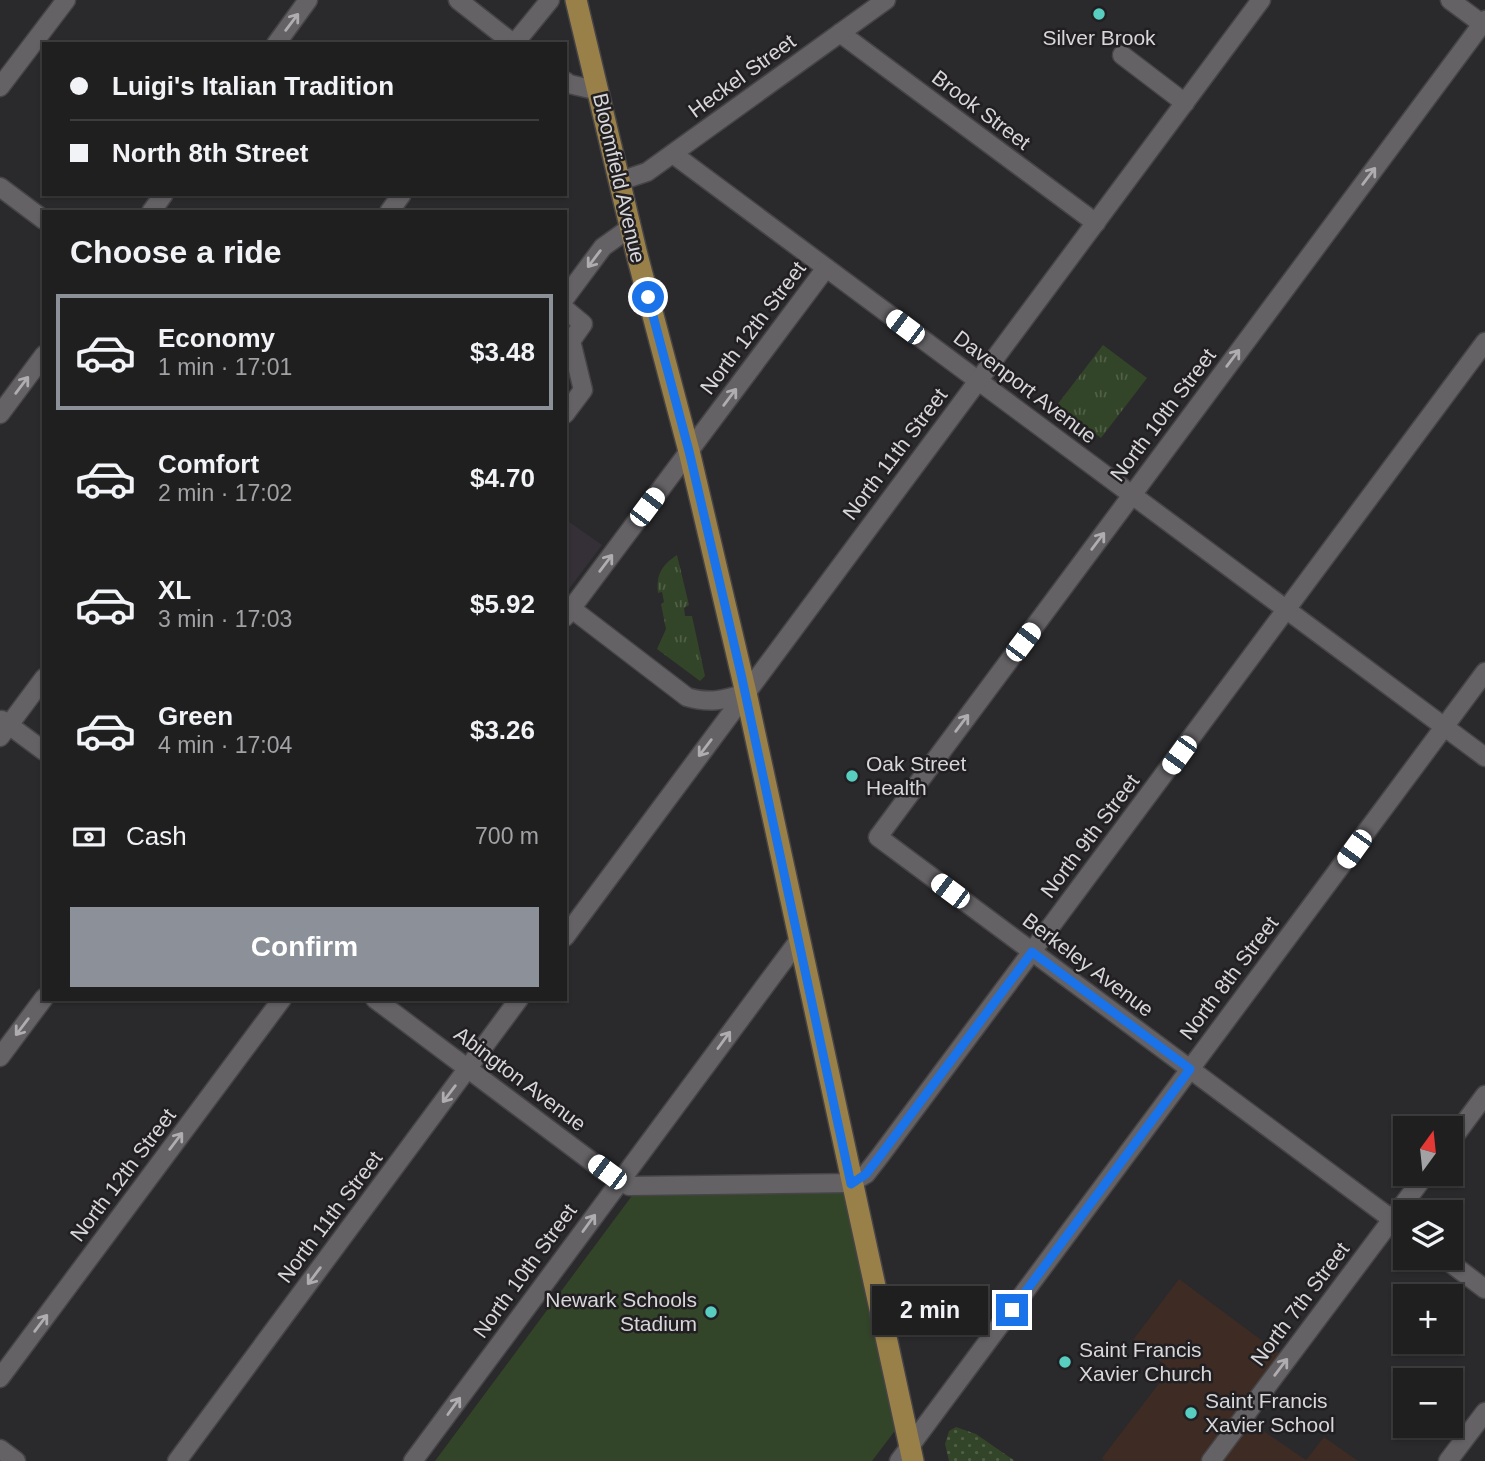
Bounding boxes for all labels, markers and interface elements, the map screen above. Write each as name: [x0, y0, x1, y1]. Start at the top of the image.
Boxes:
marker: Silver Brook: [1091, 6, 1107, 22]
one-way arrow: [285, 13, 300, 32]
place label: Silver Brook: [1042, 26, 1156, 49]
street label: Heckel Street: [684, 29, 800, 122]
street label: Brook Street: [928, 65, 1035, 154]
text: Luigi's Italian Tradition: [112, 71, 394, 101]
street label: Bloomfield Avenue: [589, 91, 650, 265]
text: North 8th Street: [112, 138, 308, 168]
one-way arrow: [1362, 167, 1377, 185]
text: Choose a ride: [70, 234, 282, 270]
one-way arrow: [587, 249, 602, 267]
street label: North 12th Street: [695, 257, 810, 398]
route start: [632, 281, 664, 313]
car: [882, 306, 929, 348]
icon: car: [74, 321, 137, 384]
text: Economy: [158, 323, 275, 353]
street label: Davenport Avenue: [950, 326, 1101, 448]
text: $3.48: [470, 337, 535, 367]
street label: North 10th Street: [1105, 344, 1220, 485]
one-way arrow: [1226, 349, 1241, 368]
text: 1 min · 17:01: [158, 354, 292, 380]
one-way arrow: [14, 375, 29, 394]
street label: North 11th Street: [838, 383, 952, 524]
one-way arrow: [723, 388, 737, 407]
icon: car: [74, 447, 137, 510]
text: Comfort: [158, 449, 259, 479]
text: $4.70: [470, 463, 535, 493]
text: 2 min · 17:02: [158, 480, 292, 506]
car: [626, 484, 669, 530]
one-way arrow: [1090, 532, 1105, 550]
one-way arrow: [599, 554, 613, 573]
icon: car: [74, 573, 137, 636]
text: XL: [158, 575, 191, 605]
text: $5.92: [470, 589, 535, 619]
text: 3 min · 17:03: [158, 606, 292, 632]
car: [1002, 619, 1045, 665]
icon: car: [74, 699, 137, 762]
text: Green: [158, 701, 233, 731]
text: $3.26: [470, 715, 535, 745]
one-way arrow: [955, 715, 970, 733]
text: 4 min · 17:04: [158, 732, 292, 758]
car: [1159, 732, 1200, 778]
one-way arrow: [698, 738, 712, 757]
place label: Oak Street Health: [866, 752, 967, 799]
marker: Oak Street Health: [844, 768, 860, 784]
street label: North 9th Street: [1036, 769, 1143, 902]
icon: cash: [70, 818, 108, 856]
text: Cash: [126, 821, 187, 851]
text: 700 m: [475, 823, 539, 849]
car: [1334, 826, 1375, 872]
car: [927, 870, 974, 912]
button: Confirm: [70, 907, 539, 987]
street label: Berkeley Avenue: [1019, 908, 1158, 1021]
street label: North 8th Street: [1175, 911, 1282, 1044]
one-way arrow: [15, 1017, 29, 1036]
street label: Abington Avenue: [450, 1022, 590, 1135]
one-way arrow: [717, 1031, 732, 1050]
one-way arrow: [442, 1084, 457, 1102]
street label: North 12th Street: [65, 1104, 180, 1245]
north arrow: [1393, 1116, 1463, 1186]
map controls: [1393, 1116, 1463, 1438]
one-way arrow: [169, 1132, 184, 1150]
street label: North 11th Street: [273, 1146, 387, 1287]
car: [584, 1151, 631, 1193]
street label: North 10th Street: [468, 1199, 581, 1342]
button: layers: [1393, 1200, 1463, 1270]
one-way arrow: [582, 1214, 596, 1233]
street label: North 7th Street: [1246, 1237, 1353, 1370]
one-way arrow: [307, 1267, 322, 1286]
button: +: [1393, 1284, 1463, 1354]
callout: 2 min: [872, 1286, 988, 1334]
place label: Newark Schools Stadium: [545, 1288, 697, 1335]
route end: [996, 1294, 1028, 1326]
text: 2 min: [900, 1297, 960, 1323]
marker: Newark Schools Stadium: [703, 1304, 719, 1320]
one-way arrow: [33, 1314, 48, 1333]
place label: Saint Francis Xavier Church: [1079, 1338, 1212, 1385]
marker: Saint Francis Xavier Church: [1057, 1354, 1073, 1370]
one-way arrow: [1274, 1358, 1289, 1377]
button: −: [1393, 1368, 1463, 1438]
place label: Saint Francis Xavier School: [1205, 1389, 1335, 1436]
one-way arrow: [447, 1397, 461, 1416]
marker: Saint Francis Xavier School: [1183, 1405, 1199, 1421]

